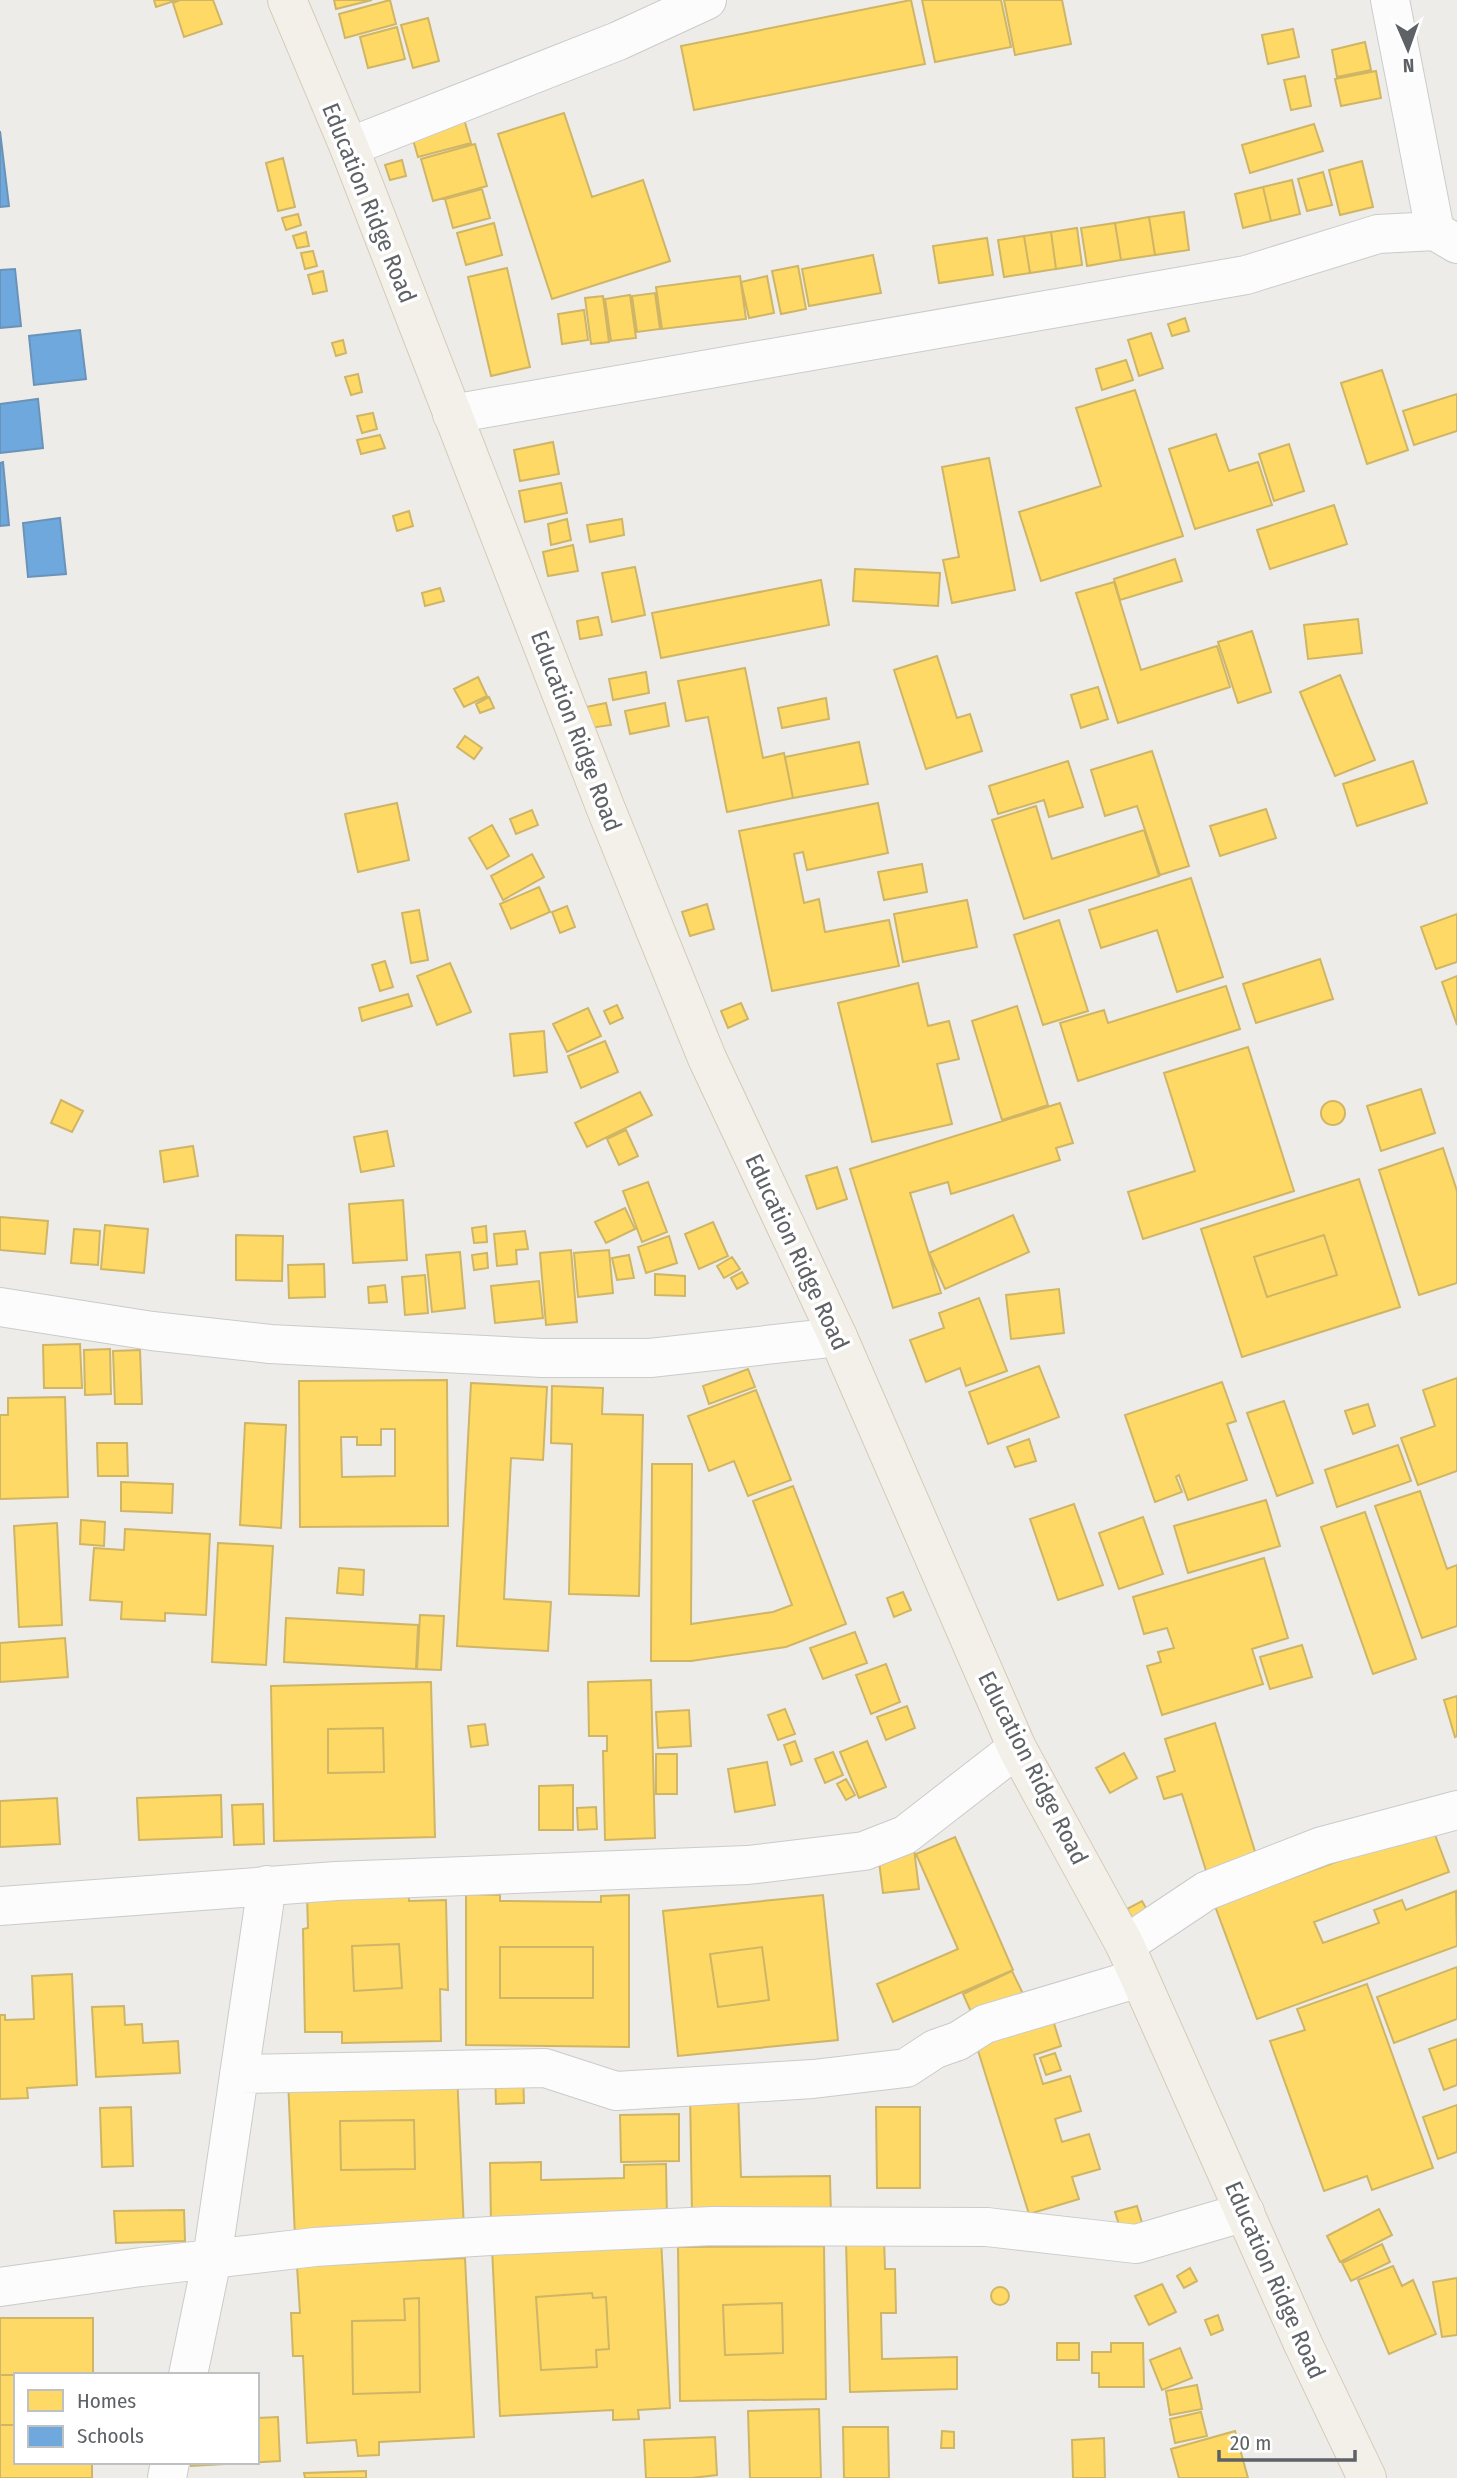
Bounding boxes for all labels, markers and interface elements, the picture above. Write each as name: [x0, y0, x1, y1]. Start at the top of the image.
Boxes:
north arrow: [1373, 14, 1443, 84]
text: N: [1402, 54, 1415, 77]
street label: Education Ridge Road: [316, 99, 422, 307]
street label: Education Ridge Road: [525, 627, 627, 835]
street label: Education Ridge Road: [739, 1150, 855, 1354]
street label: Education Ridge Road: [972, 1667, 1094, 1869]
street label: Education Ridge Road: [1219, 2177, 1331, 2383]
legend: [14, 2373, 259, 2464]
text: Homes: [77, 2388, 136, 2414]
scale bar: [1219, 2418, 1356, 2462]
text: Schools: [77, 2423, 144, 2449]
text: 20 m: [1230, 2430, 1271, 2456]

